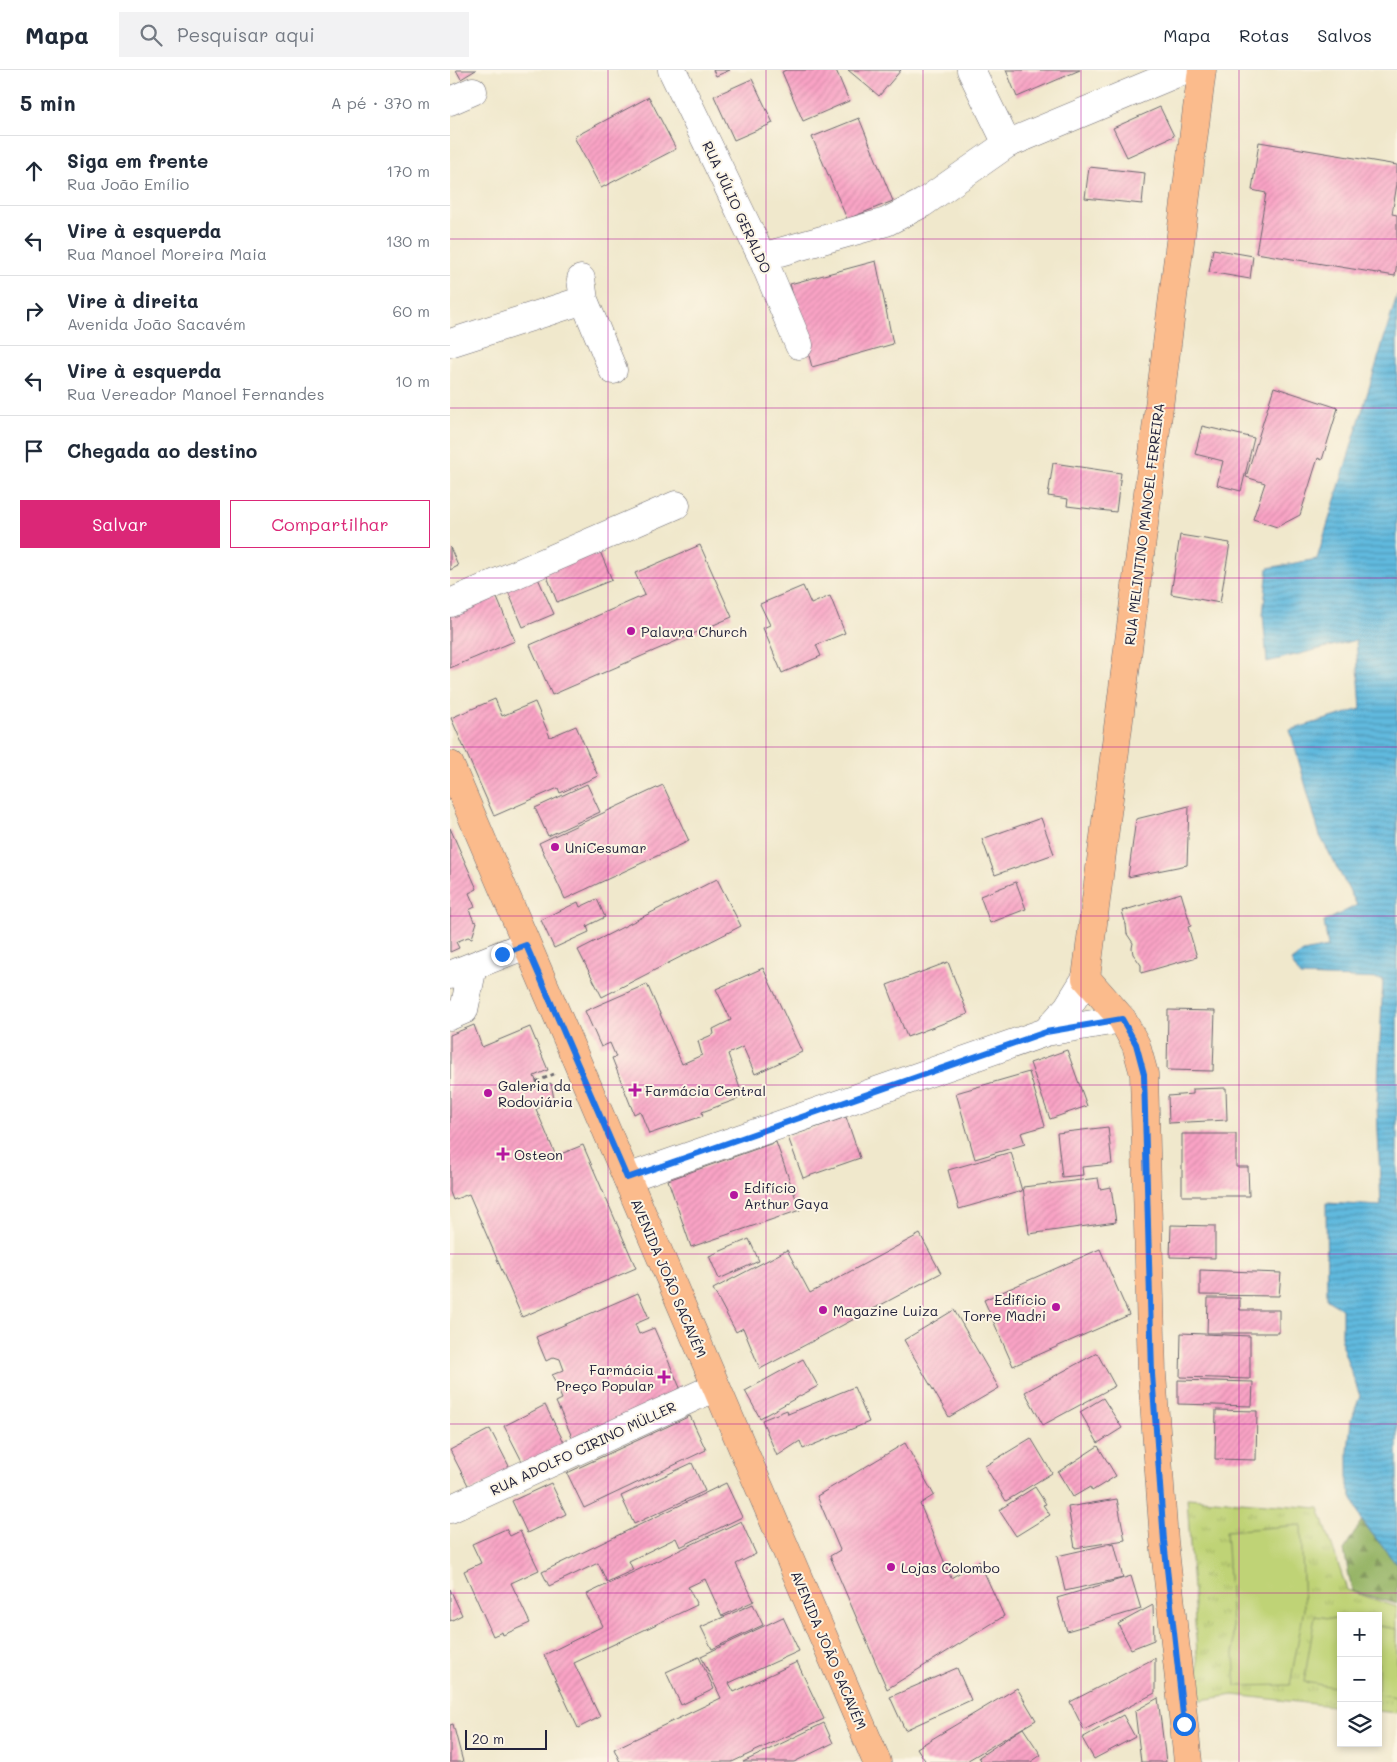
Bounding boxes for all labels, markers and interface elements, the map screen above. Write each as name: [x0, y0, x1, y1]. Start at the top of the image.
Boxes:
search box: [119, 12, 469, 57]
text: Mapa: [25, 19, 89, 50]
icon: search: [137, 21, 165, 49]
text: Pesquisar aqui: [177, 22, 315, 47]
text: Mapa: [1163, 23, 1211, 47]
text: Rotas: [1239, 23, 1289, 47]
text: Salvos: [1317, 23, 1372, 47]
text: 5 min: [20, 89, 76, 116]
text: A pé · 370 m: [331, 92, 430, 113]
street label: RUA JÚLIO GERALDO: [698, 138, 776, 276]
text: Siga em frente: [67, 148, 208, 173]
icon: ahead: [20, 157, 48, 185]
text: 170 m: [386, 160, 430, 181]
text: Rua João Emílio: [67, 173, 189, 194]
text: Vire à esquerda: [67, 218, 222, 243]
icon: left: [20, 227, 48, 255]
text: 130 m: [386, 230, 430, 251]
text: Rua Manoel Moreira Maia: [67, 243, 267, 264]
text: Vire à direita: [67, 288, 199, 313]
icon: right: [20, 297, 48, 325]
text: 60 m: [393, 300, 430, 321]
text: Avenida João Sacavém: [67, 313, 246, 334]
text: Vire à esquerda: [67, 358, 222, 383]
icon: left: [20, 367, 48, 395]
text: 10 m: [395, 370, 430, 391]
text: Rua Vereador Manoel Fernandes: [67, 383, 325, 404]
street label: RUA MELINTINO MANOEL FERREIRA: [1120, 402, 1168, 646]
icon: arrive: [20, 437, 48, 465]
text: Chegada ao destino: [67, 438, 257, 463]
button: Salvar: [20, 500, 220, 548]
button: Compartilhar: [230, 500, 430, 548]
place label: Palavra Church: [641, 622, 747, 641]
marker: Palavra Church: [625, 625, 637, 637]
place label: UniCesumar: [565, 838, 646, 857]
marker: UniCesumar: [549, 841, 561, 853]
route end: [491, 943, 514, 966]
place label: Galeria da Rodoviária: [498, 1076, 573, 1111]
place label: Farmácia Central: [645, 1081, 766, 1100]
marker: Farmácia Central: [629, 1084, 641, 1096]
marker: Galeria da Rodoviária: [482, 1087, 494, 1099]
place label: Osteon: [514, 1145, 563, 1164]
marker: Osteon: [496, 1147, 510, 1161]
place label: Edifício Arthur Gaya: [744, 1178, 829, 1213]
marker: Edifício Arthur Gaya: [728, 1189, 740, 1201]
street label: AVENIDA JOÃO SACAVÉM: [627, 1196, 711, 1360]
place label: Edifício Torre Madri: [963, 1290, 1046, 1325]
place label: Magazine Luiza: [833, 1301, 939, 1320]
marker: Edifício Torre Madri: [1050, 1301, 1062, 1313]
marker: Magazine Luiza: [817, 1304, 829, 1316]
place label: Farmácia Preço Popular: [556, 1360, 654, 1395]
marker: Farmácia Preço Popular: [658, 1371, 670, 1383]
street label: RUA ADOLFO CIRINO MÜLLER: [487, 1396, 679, 1500]
place label: Lojas Colombo: [901, 1558, 1000, 1577]
marker: Lojas Colombo: [885, 1561, 897, 1573]
street label: AVENIDA JOÃO SACAVÉM: [787, 1568, 871, 1732]
map controls: [1337, 1612, 1382, 1747]
button: +: [1337, 1612, 1382, 1657]
button: −: [1337, 1657, 1382, 1702]
button: layers: [1337, 1702, 1382, 1747]
route start: [1173, 1713, 1196, 1736]
scale bar: [465, 1727, 548, 1750]
text: 20 m: [472, 1729, 504, 1748]

